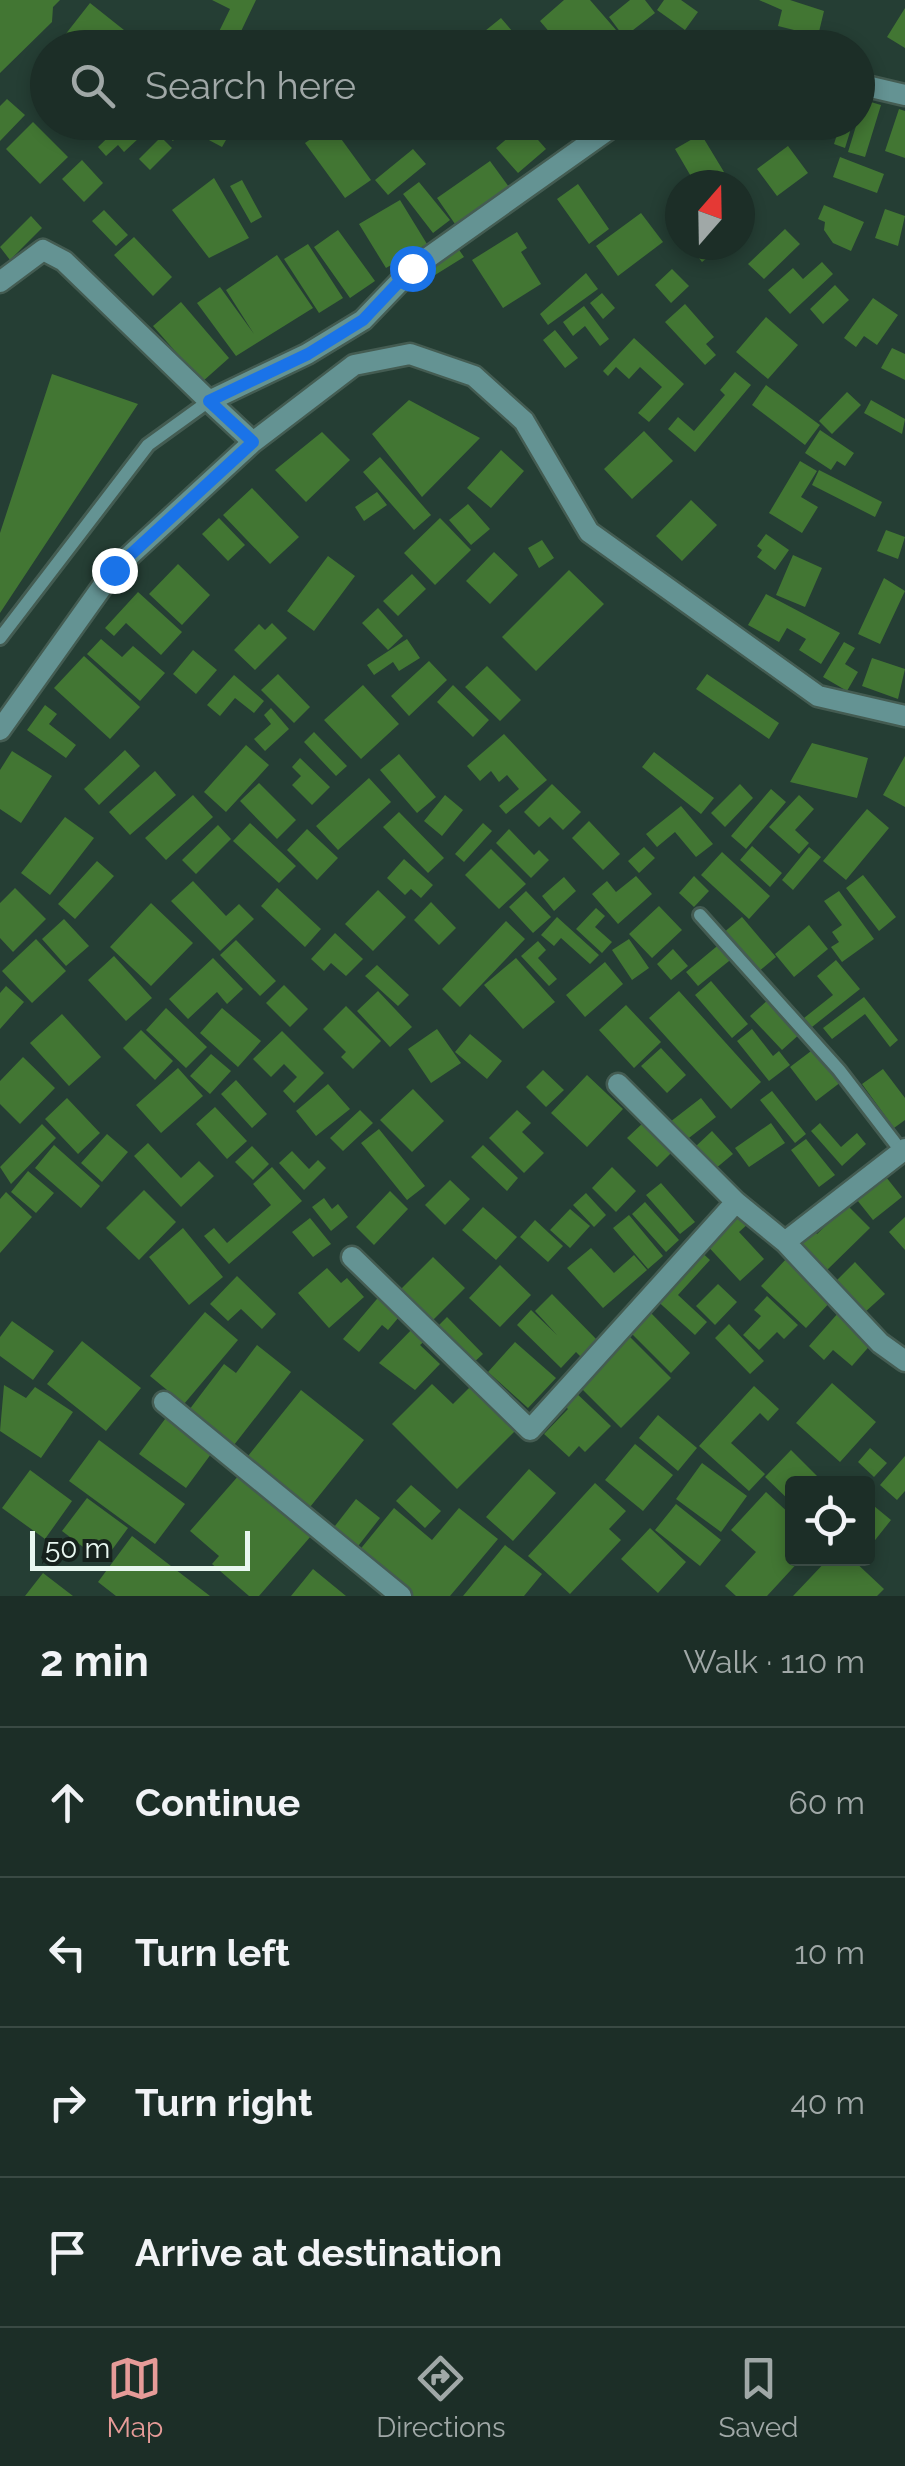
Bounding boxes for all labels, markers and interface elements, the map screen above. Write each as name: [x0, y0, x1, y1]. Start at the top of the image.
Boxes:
search box: [30, 30, 875, 140]
icon: search: [65, 58, 120, 113]
text: Search here: [145, 63, 356, 108]
north arrow: [665, 170, 755, 260]
route start: [390, 246, 436, 292]
route end: [92, 548, 138, 594]
map controls: [785, 1476, 875, 1566]
button: locate: [785, 1476, 875, 1566]
scale bar: [30, 1526, 250, 1570]
text: 50 m: [45, 1532, 110, 1565]
text: 2 min: [40, 1637, 149, 1686]
text: Walk · 110 m: [683, 1643, 865, 1680]
icon: ahead: [40, 1775, 95, 1830]
text: Continue: [135, 1780, 300, 1825]
text: 60 m: [789, 1784, 865, 1821]
icon: left: [40, 1925, 95, 1980]
text: Turn left: [135, 1930, 290, 1975]
text: 10 m: [794, 1934, 865, 1971]
icon: right: [40, 2075, 95, 2130]
text: Turn right: [135, 2080, 312, 2125]
text: 40 m: [790, 2084, 865, 2121]
icon: arrive: [40, 2225, 95, 2280]
text: Arrive at destination: [135, 2230, 502, 2275]
tab: Map: [106, 2351, 163, 2444]
tab: Directions: [376, 2351, 506, 2444]
tab: Saved: [718, 2351, 799, 2444]

